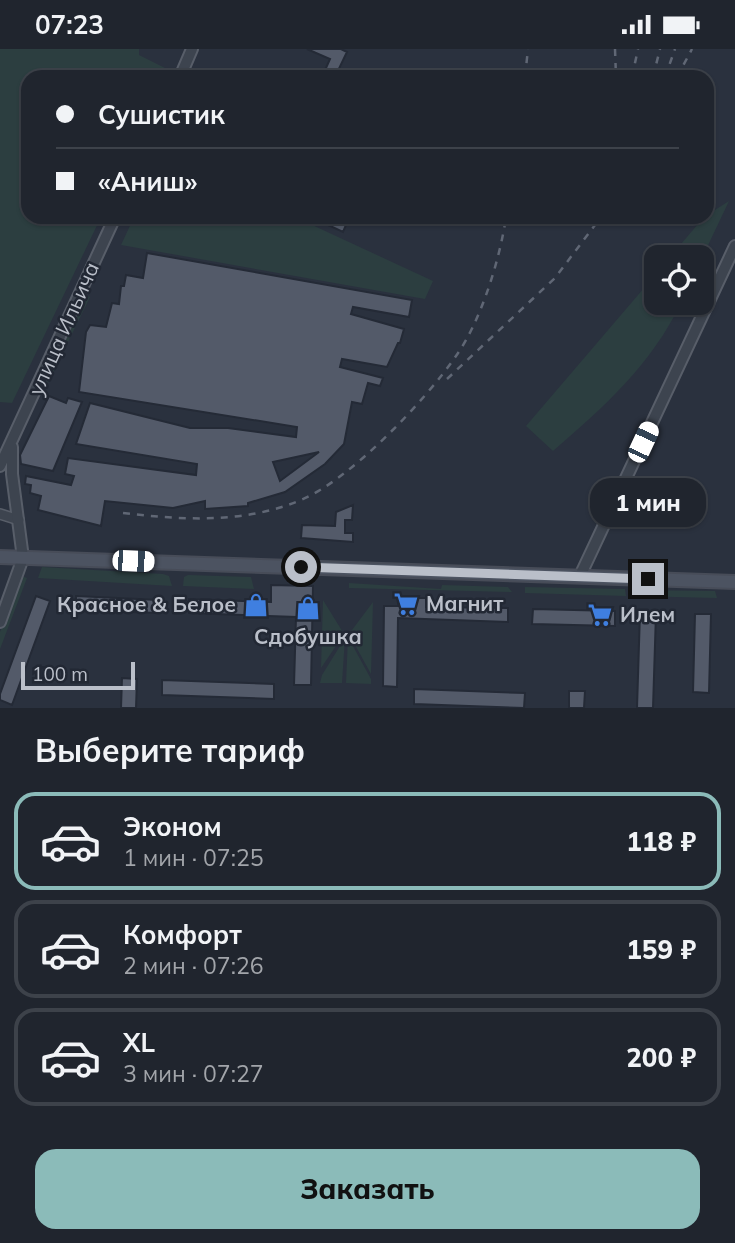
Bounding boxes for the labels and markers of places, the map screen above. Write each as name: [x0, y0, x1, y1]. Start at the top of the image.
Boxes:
supermarket icon: Магнит: [392, 590, 420, 618]
place label: Магнит: [426, 590, 504, 616]
place label: Красное & Белое: [57, 591, 236, 617]
shop icon: Красное & Белое: [242, 591, 270, 619]
shop icon: Сдобушка: [294, 594, 322, 622]
supermarket icon: Илем: [586, 601, 614, 629]
place label: Илем: [620, 601, 675, 627]
place label: Сдобушка: [254, 623, 362, 649]

